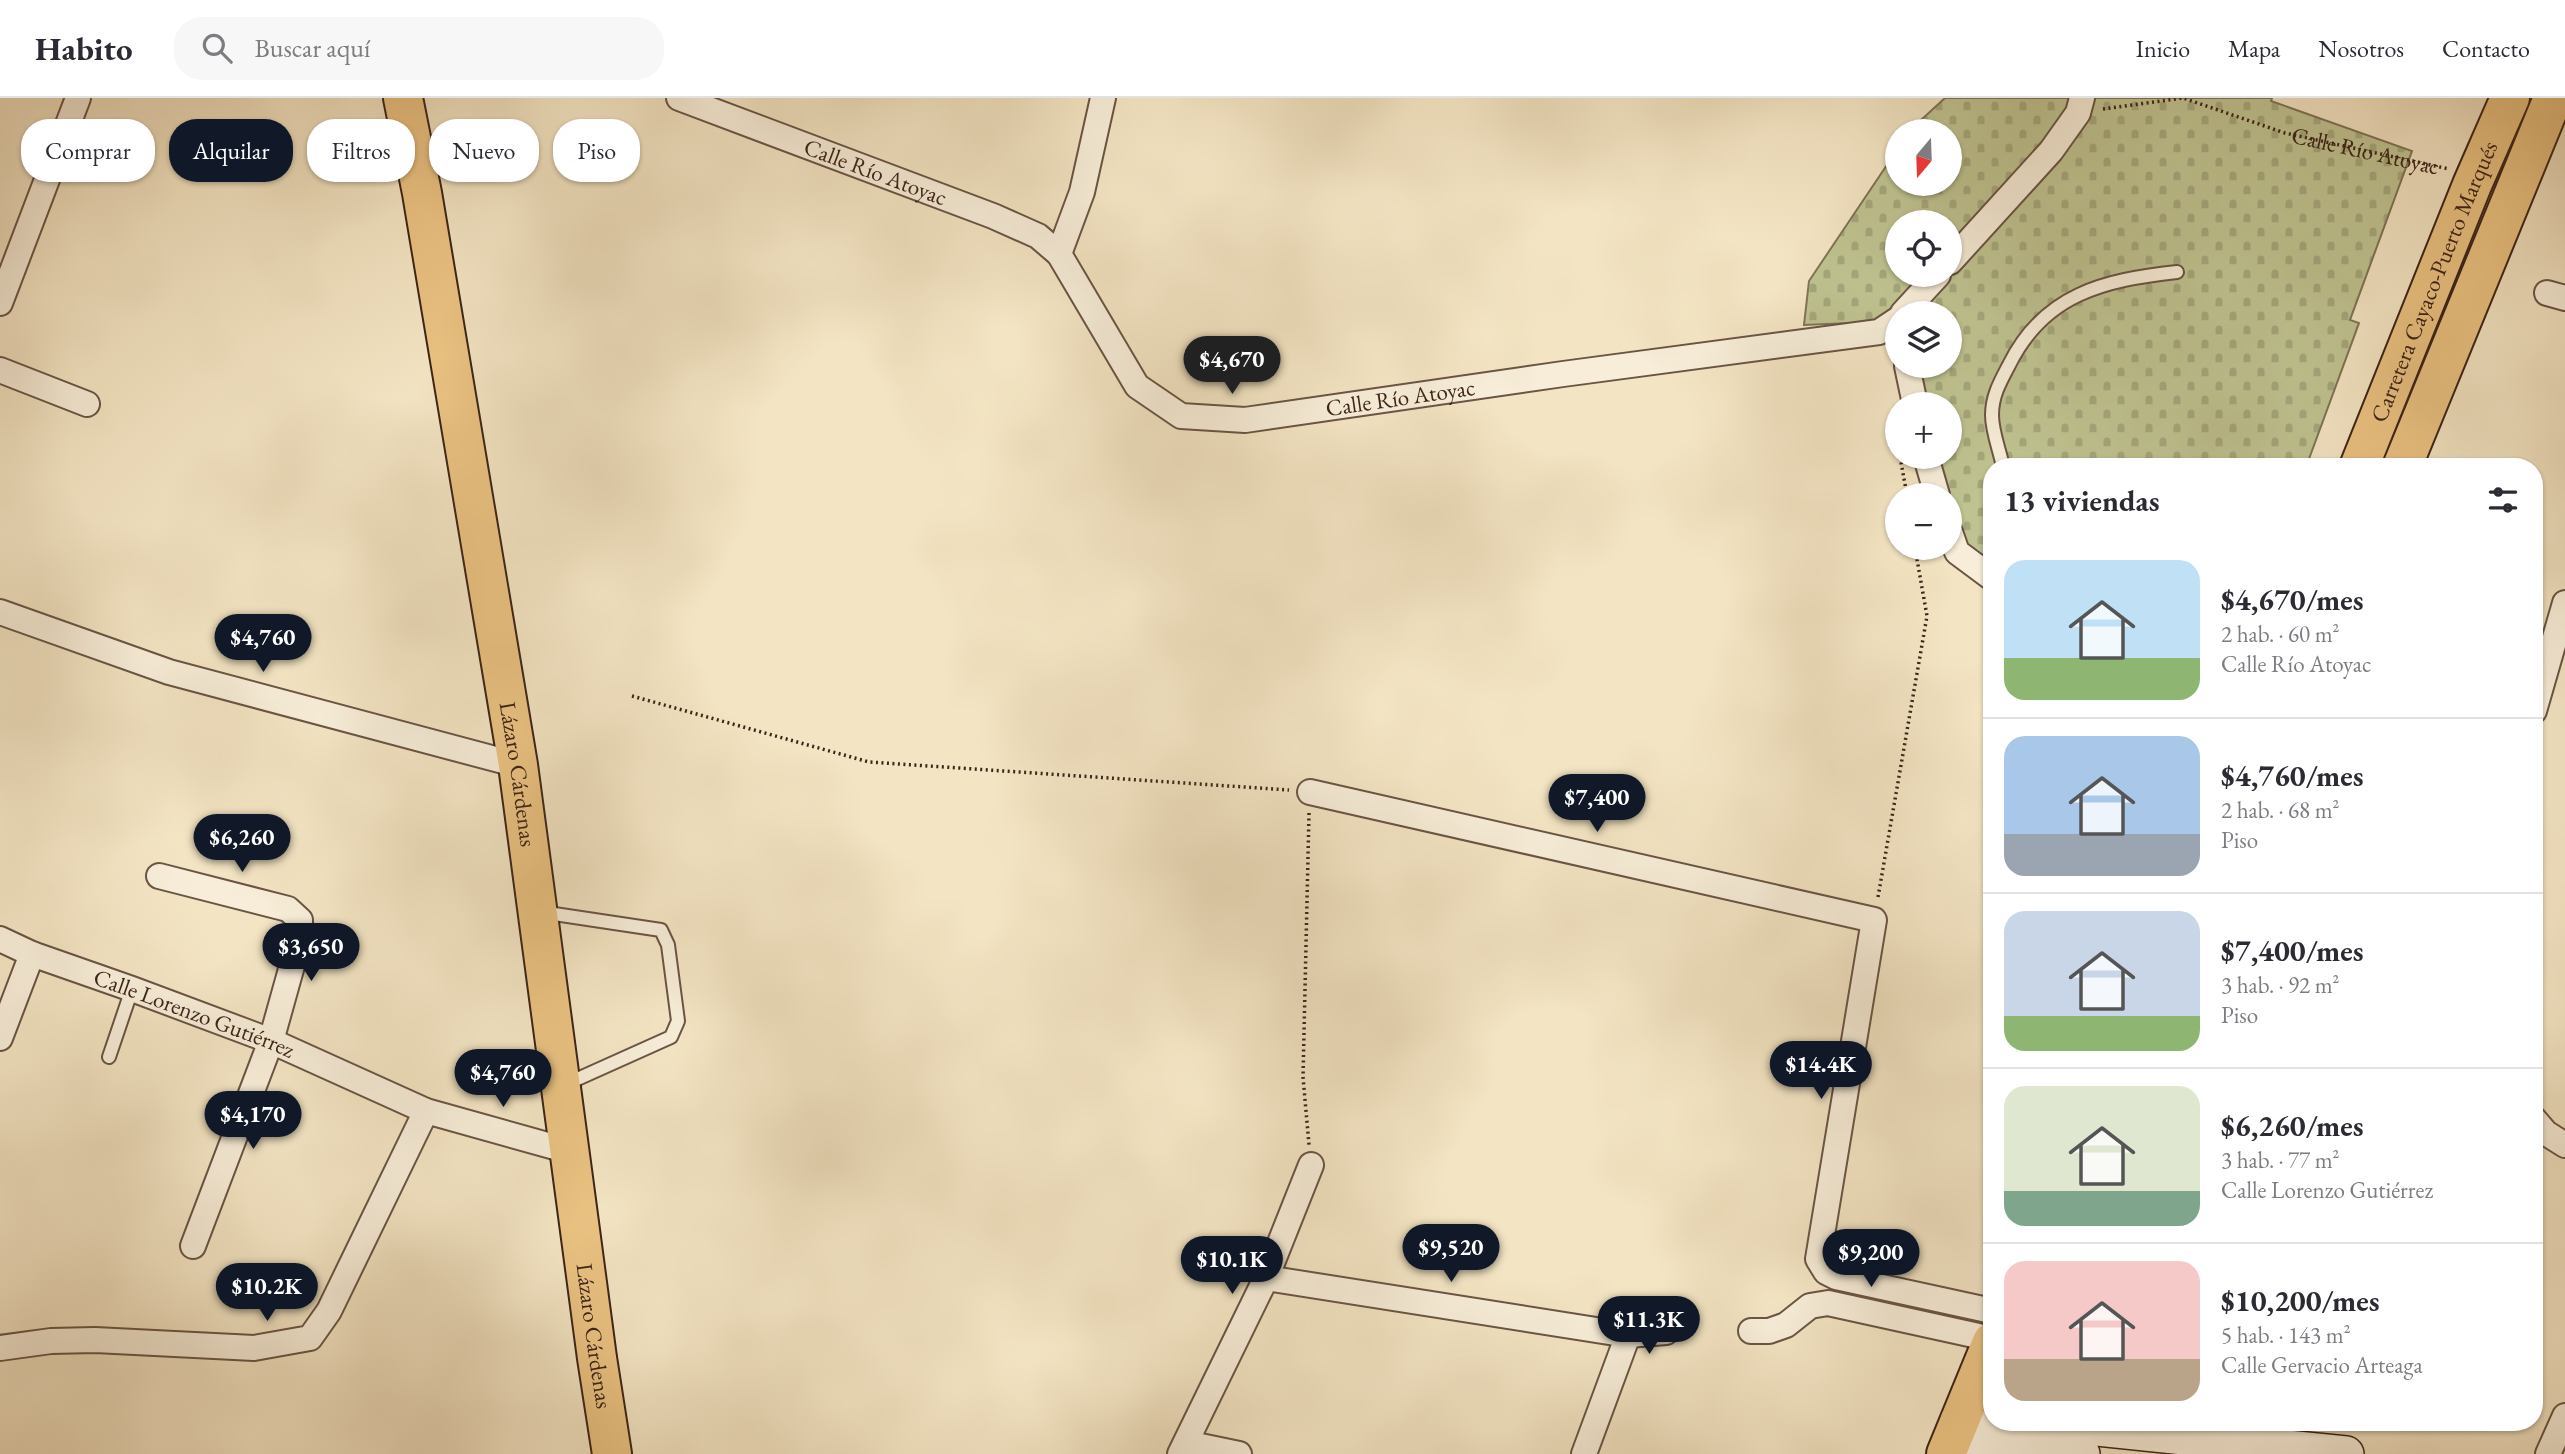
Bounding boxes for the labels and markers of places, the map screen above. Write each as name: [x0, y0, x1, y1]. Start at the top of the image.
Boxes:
pin: $4,670: [1175, 336, 1289, 396]
pin: $4,760: [206, 614, 320, 674]
pin: $7,400: [1540, 774, 1654, 834]
pin: $6,260: [185, 814, 299, 874]
pin: $3,650: [254, 924, 368, 983]
pin: $14.4K: [1764, 1042, 1878, 1101]
pin: $4,760: [446, 1049, 560, 1109]
pin: $4,170: [196, 1091, 310, 1151]
pin: $9,520: [1394, 1224, 1508, 1284]
pin: $9,200: [1814, 1230, 1928, 1289]
pin: $10.1K: [1175, 1236, 1289, 1296]
pin: $10.2K: [210, 1264, 324, 1323]
pin: $11.3K: [1592, 1296, 1706, 1356]

